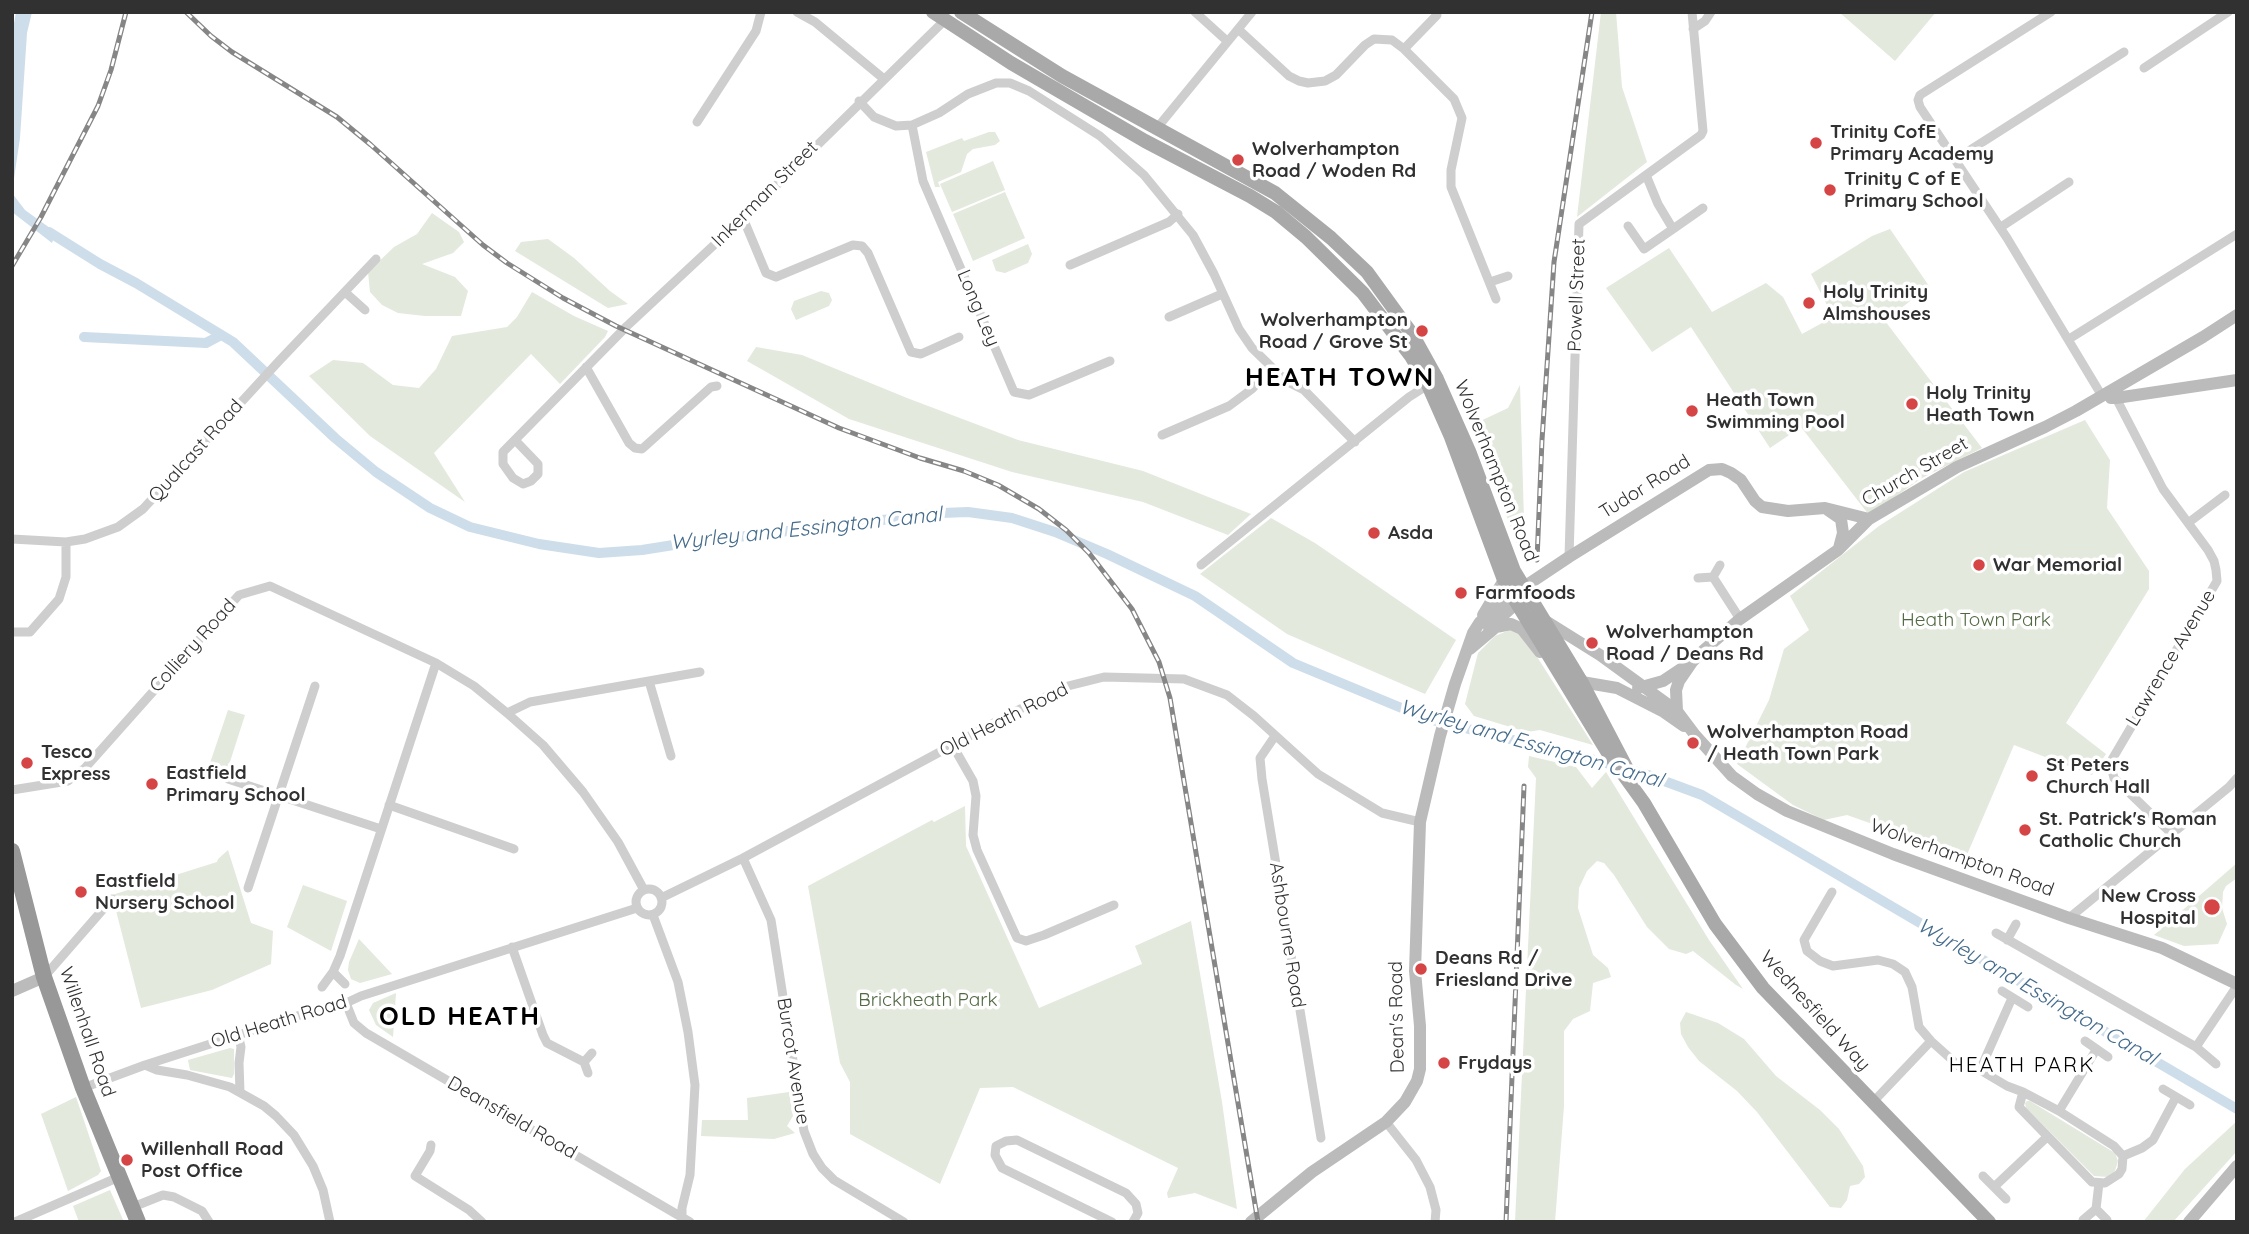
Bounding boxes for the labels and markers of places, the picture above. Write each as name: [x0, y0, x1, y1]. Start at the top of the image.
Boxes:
place label: Trinity CofE Primary Academy: [1830, 121, 1994, 165]
marker: Trinity CofE Primary Academy: [1808, 135, 1824, 151]
place label: Wolverhampton Road / Woden Rd: [1252, 138, 1416, 182]
marker: Wolverhampton Road / Woden Rd: [1230, 152, 1246, 168]
place label: Trinity C of E Primary School: [1844, 168, 1984, 212]
marker: Trinity C of E Primary School: [1822, 182, 1838, 198]
place label: Holy Trinity Almshouses: [1823, 281, 1931, 325]
marker: Holy Trinity Almshouses: [1801, 295, 1817, 311]
place label: Wolverhampton Road / Grove St: [1259, 309, 1408, 353]
marker: Wolverhampton Road / Grove St: [1414, 323, 1430, 339]
place label: Holy Trinity Heath Town: [1926, 382, 2034, 426]
place label: Heath Town Swimming Pool: [1706, 389, 1845, 433]
marker: Holy Trinity Heath Town: [1904, 396, 1920, 412]
marker: Heath Town Swimming Pool: [1684, 403, 1700, 419]
place label: Asda: [1388, 522, 1433, 544]
marker: Asda: [1366, 525, 1382, 541]
place label: War Memorial: [1993, 554, 2122, 576]
marker: War Memorial: [1971, 557, 1987, 573]
place label: Farmfoods: [1475, 582, 1576, 604]
marker: Farmfoods: [1453, 585, 1469, 601]
place label: Wolverhampton Road / Deans Rd: [1606, 621, 1764, 665]
marker: Wolverhampton Road / Deans Rd: [1584, 635, 1600, 651]
place label: Wolverhampton Road / Heath Town Park: [1707, 721, 1909, 765]
marker: Wolverhampton Road / Heath Town Park: [1685, 735, 1701, 751]
place label: Tesco Express: [41, 741, 110, 785]
place label: St Peters Church Hall: [2046, 754, 2150, 798]
marker: Tesco Express: [19, 755, 35, 771]
place label: Eastfield Primary School: [166, 762, 306, 806]
marker: St Peters Church Hall: [2024, 768, 2040, 784]
marker: Eastfield Primary School: [144, 776, 160, 792]
place label: St. Patrick's Roman Catholic Church: [2039, 808, 2217, 852]
marker: St. Patrick's Roman Catholic Church: [2017, 822, 2033, 838]
place label: Eastfield Nursery School: [95, 870, 235, 914]
marker: Eastfield Nursery School: [73, 884, 89, 900]
place label: New Cross Hospital: [2101, 885, 2196, 929]
marker: New Cross Hospital: [2202, 897, 2222, 917]
place label: Deans Rd / Friesland Drive: [1435, 947, 1572, 991]
marker: Deans Rd / Friesland Drive: [1413, 961, 1429, 977]
place label: Frydays: [1458, 1052, 1532, 1074]
marker: Frydays: [1436, 1055, 1452, 1071]
place label: Willenhall Road Post Office: [141, 1138, 283, 1182]
marker: Willenhall Road Post Office: [119, 1152, 135, 1168]

